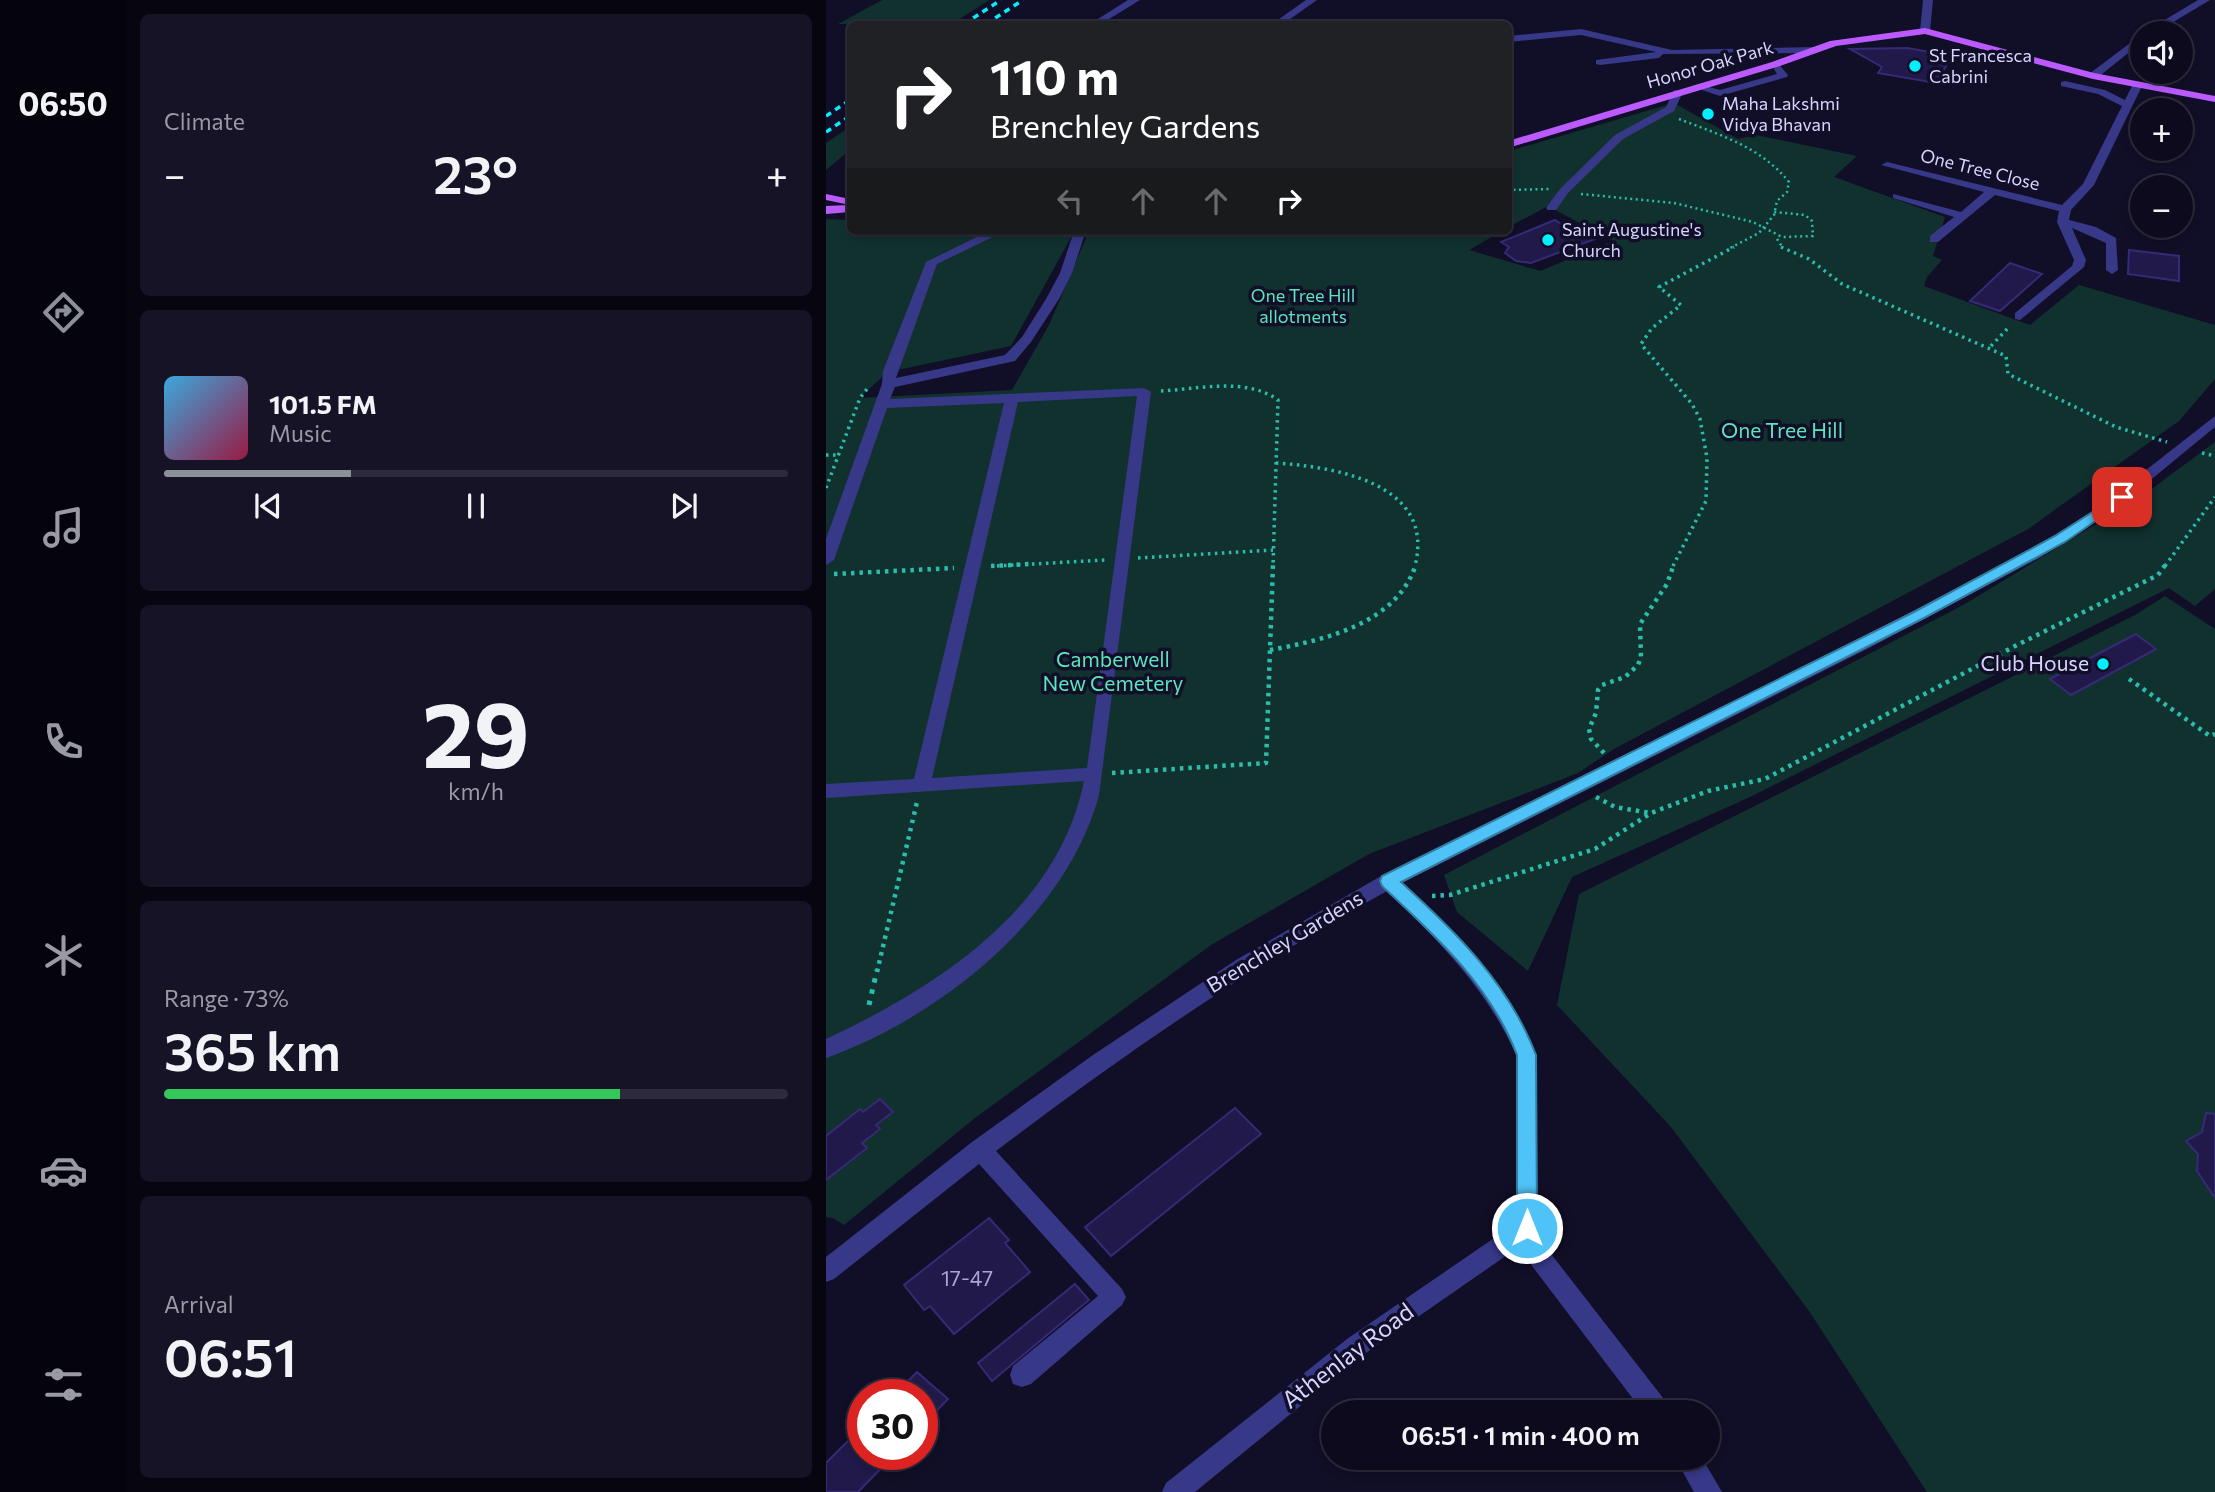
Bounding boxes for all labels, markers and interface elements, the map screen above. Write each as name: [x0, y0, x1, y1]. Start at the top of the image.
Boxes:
map controls: [2130, 21, 2193, 238]
button: sound: [2130, 21, 2193, 84]
street label: Honor Oak Park: [1644, 35, 1776, 93]
place label: St Francesca Cabrini: [1929, 44, 2032, 87]
text: 110 m: [990, 45, 1119, 105]
icon: right: [875, 49, 966, 140]
marker: St Francesca Cabrini: [1907, 58, 1923, 74]
text: 06:50: [18, 83, 108, 123]
place label: Maha Lakshmi Vidya Bhavan: [1722, 92, 1840, 135]
button: +: [2130, 98, 2193, 161]
text: Brenchley Gardens: [990, 105, 1260, 145]
marker: Maha Lakshmi Vidya Bhavan: [1700, 106, 1716, 122]
text: Climate: [164, 107, 245, 135]
text: 23°: [433, 141, 518, 205]
street label: One Tree Close: [1918, 144, 2042, 195]
text: −: [164, 150, 186, 197]
text: +: [766, 150, 788, 197]
button: −: [2130, 175, 2193, 238]
icon: left: [1051, 182, 1089, 220]
icon: ahead: [1124, 182, 1162, 220]
icon: ahead: [1197, 182, 1235, 220]
icon: right: [1270, 182, 1308, 220]
place label: Saint Augustine's Church: [1562, 218, 1702, 261]
marker: Saint Augustine's Church: [1540, 232, 1556, 248]
park label: One Tree Hill allotments: [1251, 284, 1355, 327]
icon: directions: [39, 288, 88, 337]
text: 101.5 FM: [269, 388, 377, 419]
park label: One Tree Hill: [1721, 417, 1843, 442]
text: Music: [269, 419, 332, 447]
pin: [2092, 467, 2152, 527]
icon: arrive: [2103, 478, 2141, 516]
icon: previous: [249, 487, 287, 525]
icon: pause: [457, 487, 495, 525]
icon: next: [665, 487, 703, 525]
icon: music: [39, 503, 88, 552]
park label: Camberwell New Cemetery: [1043, 646, 1184, 695]
place label: Club House: [1980, 650, 2089, 675]
marker: Club House: [2095, 656, 2111, 672]
text: 29: [422, 675, 530, 787]
icon: phone: [39, 717, 88, 766]
text: km/h: [448, 777, 504, 805]
street label: Brenchley Gardens: [1202, 884, 1367, 997]
icon: climate: [39, 931, 88, 980]
text: Range · 73%: [164, 984, 289, 1012]
text: 365 km: [164, 1018, 341, 1082]
icon: car: [39, 1146, 88, 1195]
position arrow: [1490, 1191, 1564, 1265]
house number: 17-47: [941, 1265, 993, 1290]
text: Arrival: [164, 1290, 234, 1318]
street label: Athenlay Road: [1276, 1296, 1419, 1414]
text: 06:51: [164, 1324, 297, 1388]
icon: filters: [39, 1360, 88, 1409]
speed limit sign: 30: [847, 1379, 938, 1470]
text: 06:51 · 1 min · 400 m: [1401, 1419, 1640, 1450]

